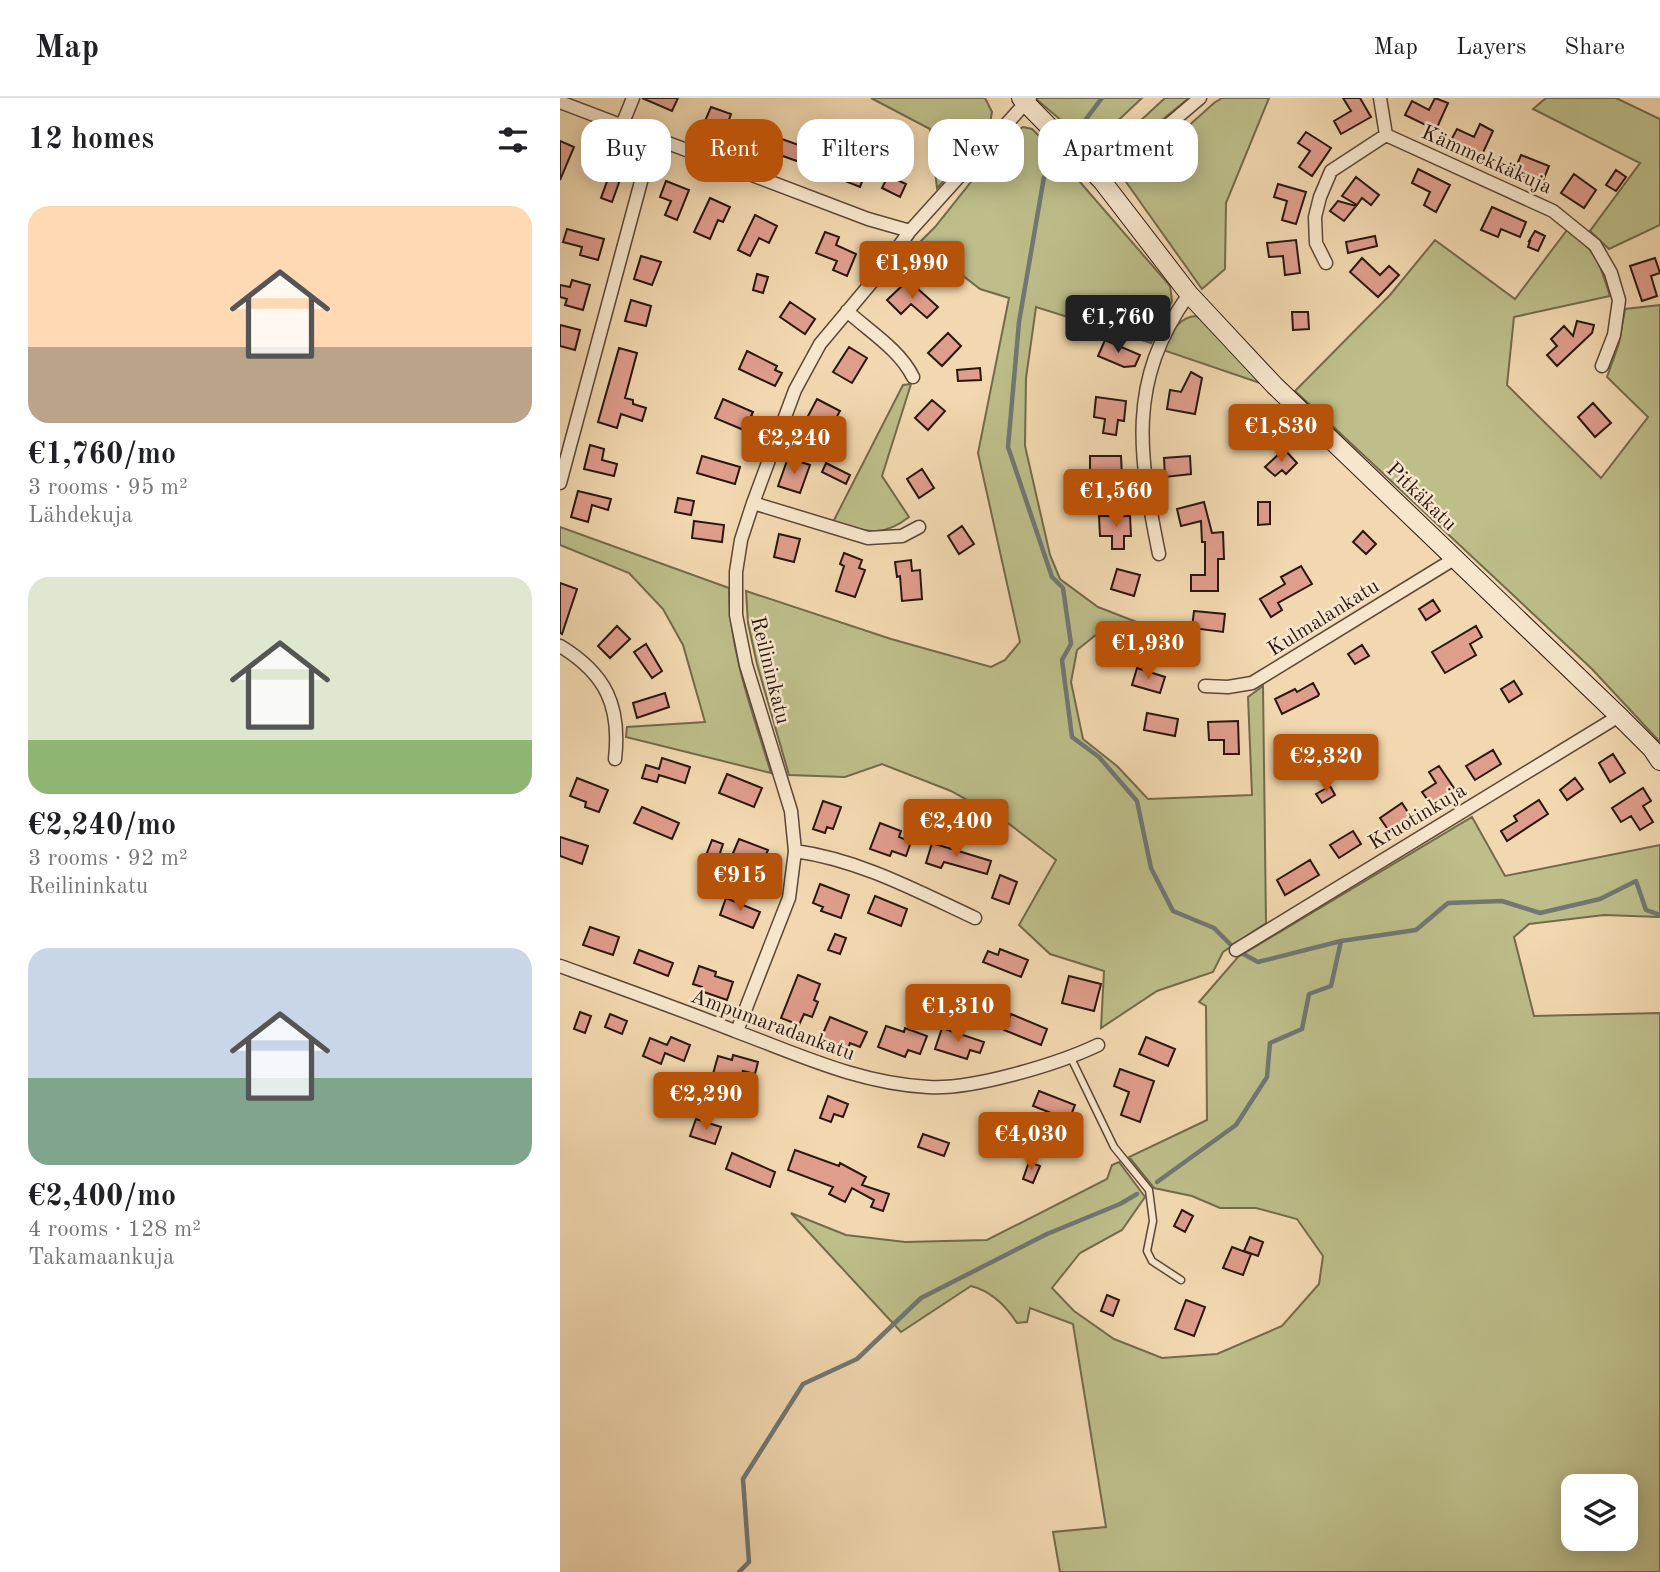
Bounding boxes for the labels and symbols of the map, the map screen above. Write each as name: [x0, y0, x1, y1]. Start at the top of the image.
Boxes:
street label: Kämmekkäkuja: [1418, 122, 1555, 199]
pin: €1,990: [855, 242, 969, 301]
pin: €1,760: [1061, 296, 1175, 355]
pin: €1,830: [1224, 404, 1338, 464]
pin: €2,240: [737, 416, 851, 476]
street label: Pitkäkatu: [1382, 459, 1460, 535]
pin: €1,560: [1059, 470, 1173, 529]
street label: Kulmalankatu: [1264, 576, 1383, 661]
street label: Reilininkatu: [746, 614, 793, 726]
pin: €1,930: [1091, 622, 1205, 681]
pin: €2,320: [1269, 734, 1383, 794]
street label: Kruotinkuja: [1365, 780, 1470, 855]
pin: €2,400: [899, 800, 1013, 859]
pin: €915: [699, 854, 781, 913]
pin: €1,310: [901, 984, 1015, 1044]
street label: Ampumaradankatu: [687, 986, 858, 1065]
pin: €2,290: [649, 1072, 763, 1132]
pin: €4,030: [974, 1112, 1088, 1172]

